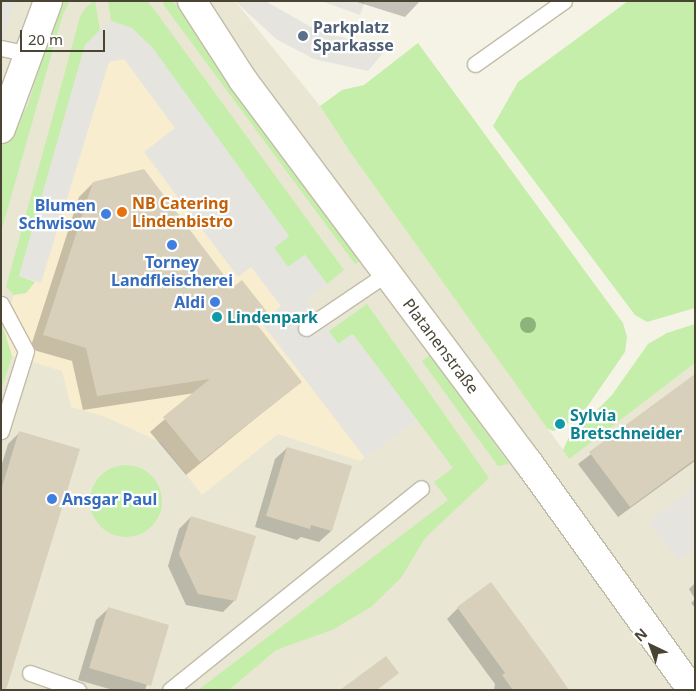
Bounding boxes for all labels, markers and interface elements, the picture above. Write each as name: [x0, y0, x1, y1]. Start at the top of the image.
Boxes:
place label: Parkplatz Sparkasse: [313, 17, 394, 55]
scale bar: [22, 20, 108, 52]
text: 20 m: [28, 29, 63, 49]
marker: Parkplatz Sparkasse: [297, 30, 309, 42]
place label: NB Catering Lindenbistro: [132, 193, 233, 231]
place label: Blumen Schwisow: [19, 195, 96, 233]
marker: NB Catering Lindenbistro: [116, 206, 128, 218]
marker: Blumen Schwisow: [100, 208, 112, 220]
marker: Torney Landfleischerei: [166, 239, 178, 251]
place label: Torney Landfleischerei: [111, 252, 233, 290]
place label: Aldi: [174, 292, 205, 312]
street label: Platanenstraße: [399, 295, 483, 397]
marker: Aldi: [209, 296, 221, 308]
place label: Lindenpark: [227, 307, 318, 327]
marker: Lindenpark: [211, 311, 223, 323]
place label: Sylvia Bretschneider: [570, 405, 682, 443]
marker: Sylvia Bretschneider: [554, 418, 566, 430]
place label: Ansgar Paul: [62, 489, 157, 509]
marker: Ansgar Paul: [46, 493, 58, 505]
north arrow: [626, 621, 676, 671]
text: N: [630, 624, 651, 645]

